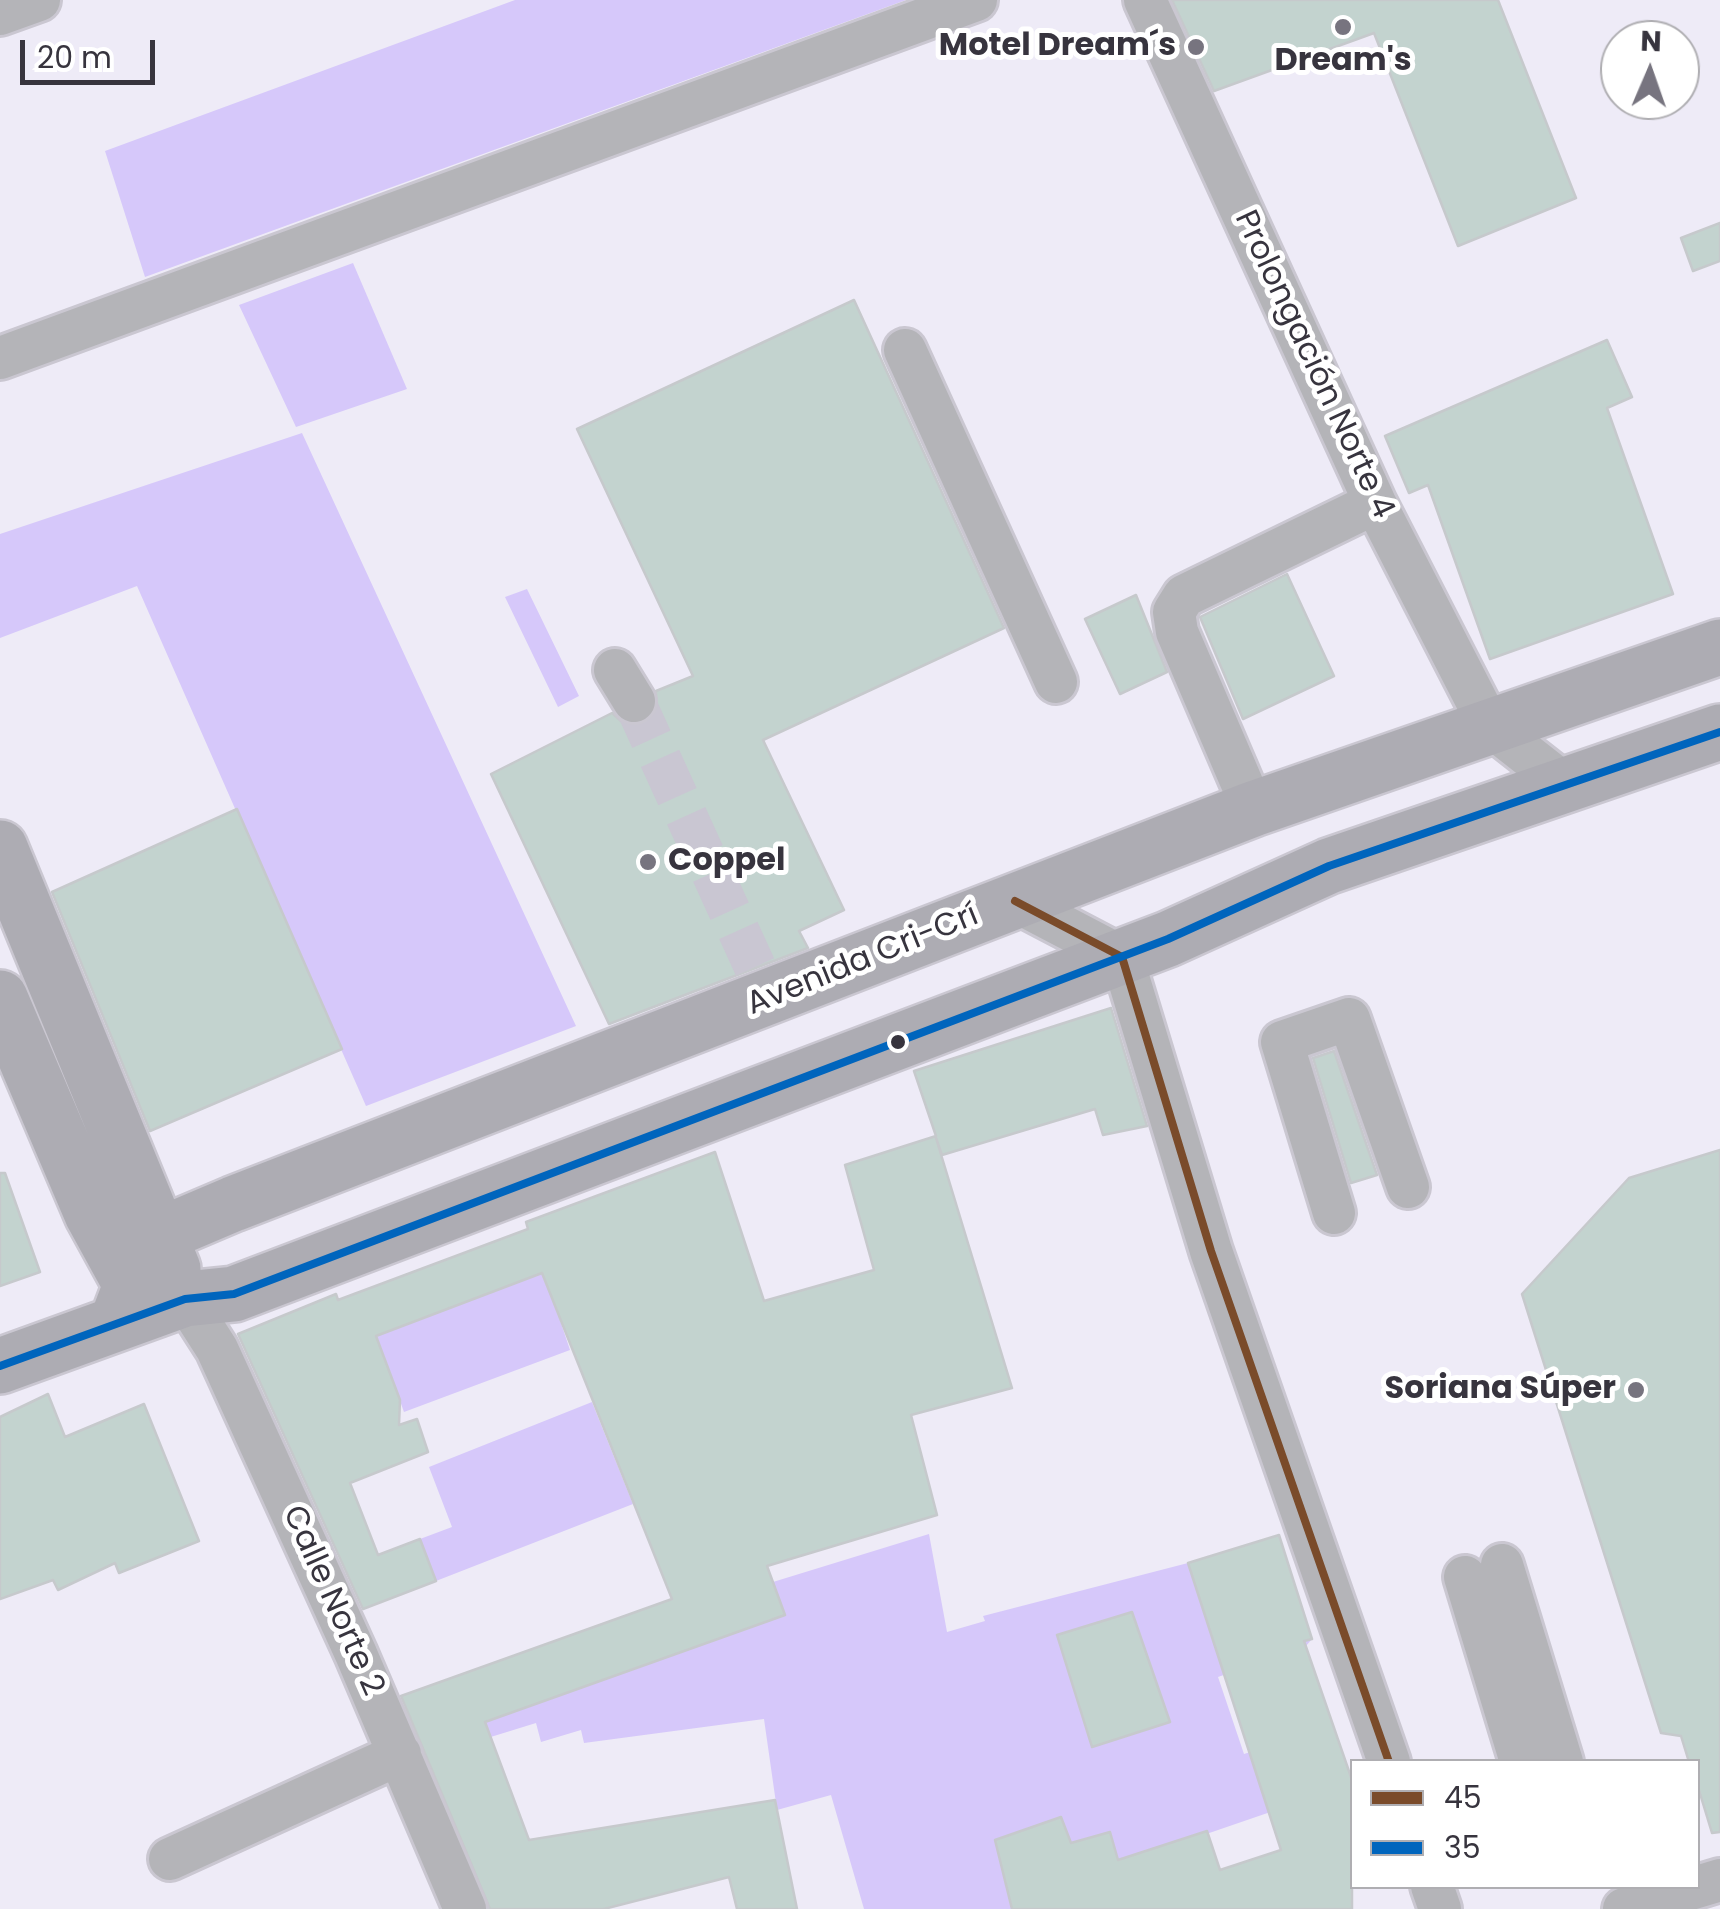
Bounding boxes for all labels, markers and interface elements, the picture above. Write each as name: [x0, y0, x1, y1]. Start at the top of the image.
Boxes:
marker: Dream's: [1332, 16, 1354, 38]
scale bar: [25, 20, 160, 82]
north arrow: [1600, 20, 1700, 120]
text: N: [1640, 22, 1662, 61]
place label: Motel Dream´s: [939, 28, 1176, 66]
text: 20 m: [37, 36, 112, 79]
marker: Motel Dream´s: [1185, 36, 1207, 58]
place label: Dream's: [1274, 43, 1412, 81]
street label: Prolongación Norte 4: [1225, 205, 1401, 525]
place label: Coppel: [668, 843, 785, 881]
marker: Coppel: [637, 851, 659, 873]
street label: Avenida Cri-Crí: [742, 897, 984, 1025]
unlabelled marker: [888, 1032, 908, 1052]
place label: Soriana Súper: [1385, 1371, 1616, 1409]
marker: Soriana Súper: [1625, 1379, 1647, 1401]
street label: Calle Norte 2: [273, 1500, 391, 1702]
legend: [1350, 1759, 1700, 1889]
text: 45: [1444, 1776, 1482, 1819]
text: 35: [1444, 1826, 1481, 1869]

